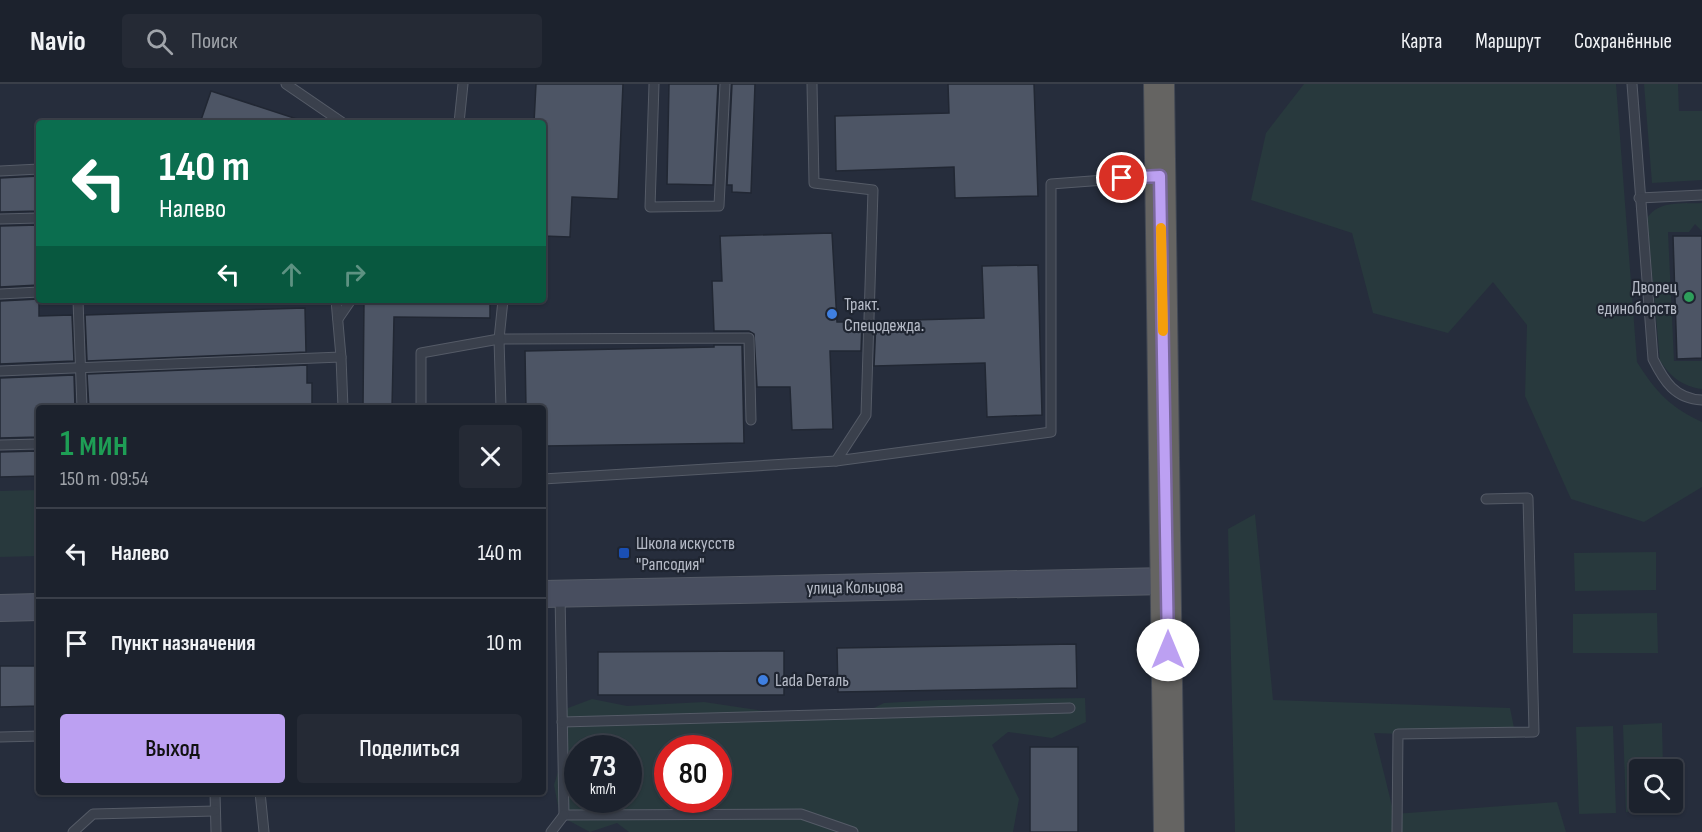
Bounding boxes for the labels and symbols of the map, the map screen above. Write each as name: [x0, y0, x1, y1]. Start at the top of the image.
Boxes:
pin: [1096, 152, 1147, 203]
place label: Дворец единоборств: [1597, 277, 1677, 319]
marker: Дворец единоборств: [1682, 290, 1696, 304]
place label: Тракт. Спецодежда.: [844, 294, 924, 336]
marker: Тракт. Спецодежда.: [825, 307, 839, 321]
place label: Школа искусств "Рапсодия": [636, 533, 735, 575]
marker: Школа искусств "Рапсодия": [617, 546, 631, 560]
street label: улица Кольцова: [807, 576, 904, 599]
position arrow: [1136, 618, 1200, 682]
place label: Lada Dеталь: [775, 670, 849, 691]
marker: Lada Dеталь: [756, 673, 770, 687]
speed limit sign: 80: [654, 735, 732, 813]

